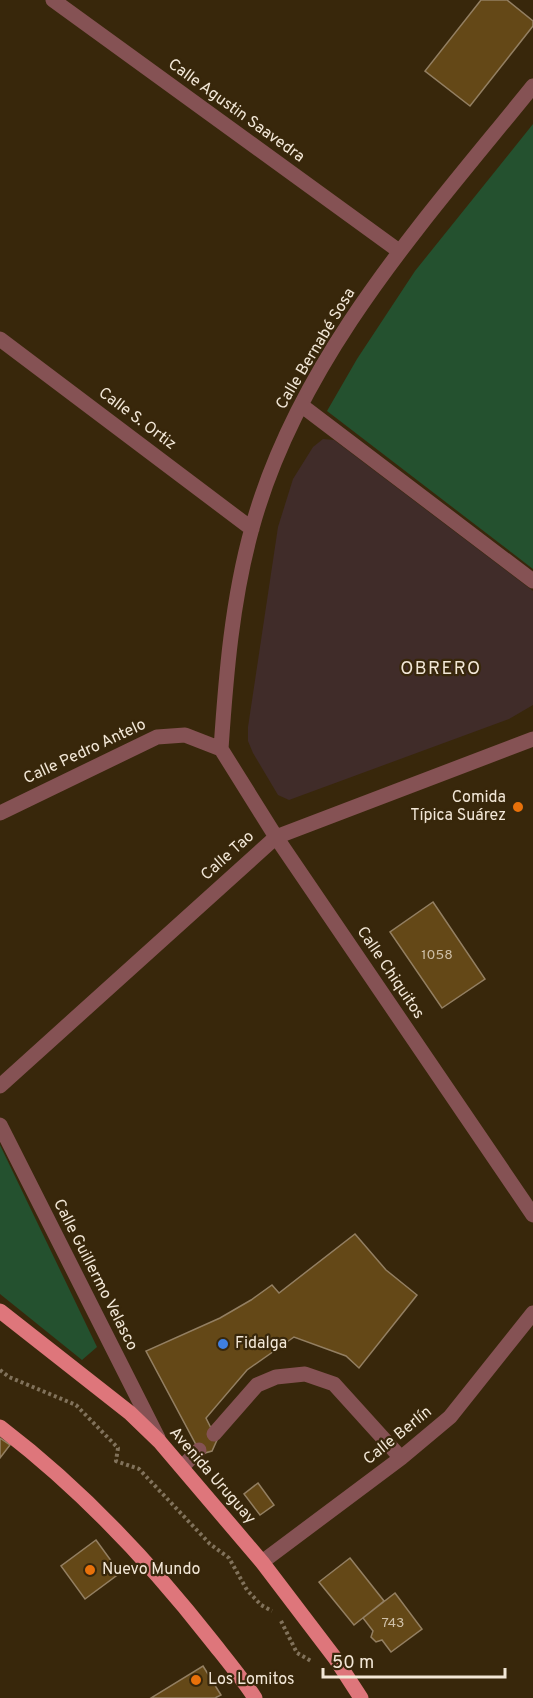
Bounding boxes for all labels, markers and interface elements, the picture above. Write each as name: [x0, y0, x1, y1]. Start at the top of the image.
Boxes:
street label: Calle Agustin Saavedra: [164, 55, 308, 167]
street label: Calle Bernabé Sosa: [272, 285, 360, 413]
street label: Calle S. Ortiz: [94, 383, 180, 455]
district label: OBRERO: [400, 658, 482, 681]
street label: Calle Pedro Antelo: [21, 715, 149, 789]
place label: Comida Típica Suárez: [410, 788, 506, 826]
marker: Comida Típica Suárez: [511, 800, 525, 814]
street label: Calle Tao: [197, 827, 259, 885]
street label: Calle Chiquitos: [352, 923, 428, 1023]
house number: 1058: [421, 947, 453, 964]
street label: Calle Guillermo Velasco: [48, 1196, 142, 1354]
place label: Fidalga: [235, 1334, 287, 1354]
marker: Fidalga: [216, 1337, 230, 1351]
street label: Calle Berlín: [360, 1402, 436, 1470]
street label: Avenida Uruguay: [164, 1423, 260, 1529]
place label: Nuevo Mundo: [102, 1560, 201, 1580]
marker: Nuevo Mundo: [83, 1563, 97, 1577]
house number: 743: [381, 1615, 405, 1632]
scale bar: [323, 1641, 504, 1679]
text: 50 m: [332, 1652, 374, 1675]
place label: Los Lomitos: [208, 1670, 295, 1690]
marker: Los Lomitos: [189, 1673, 203, 1687]

